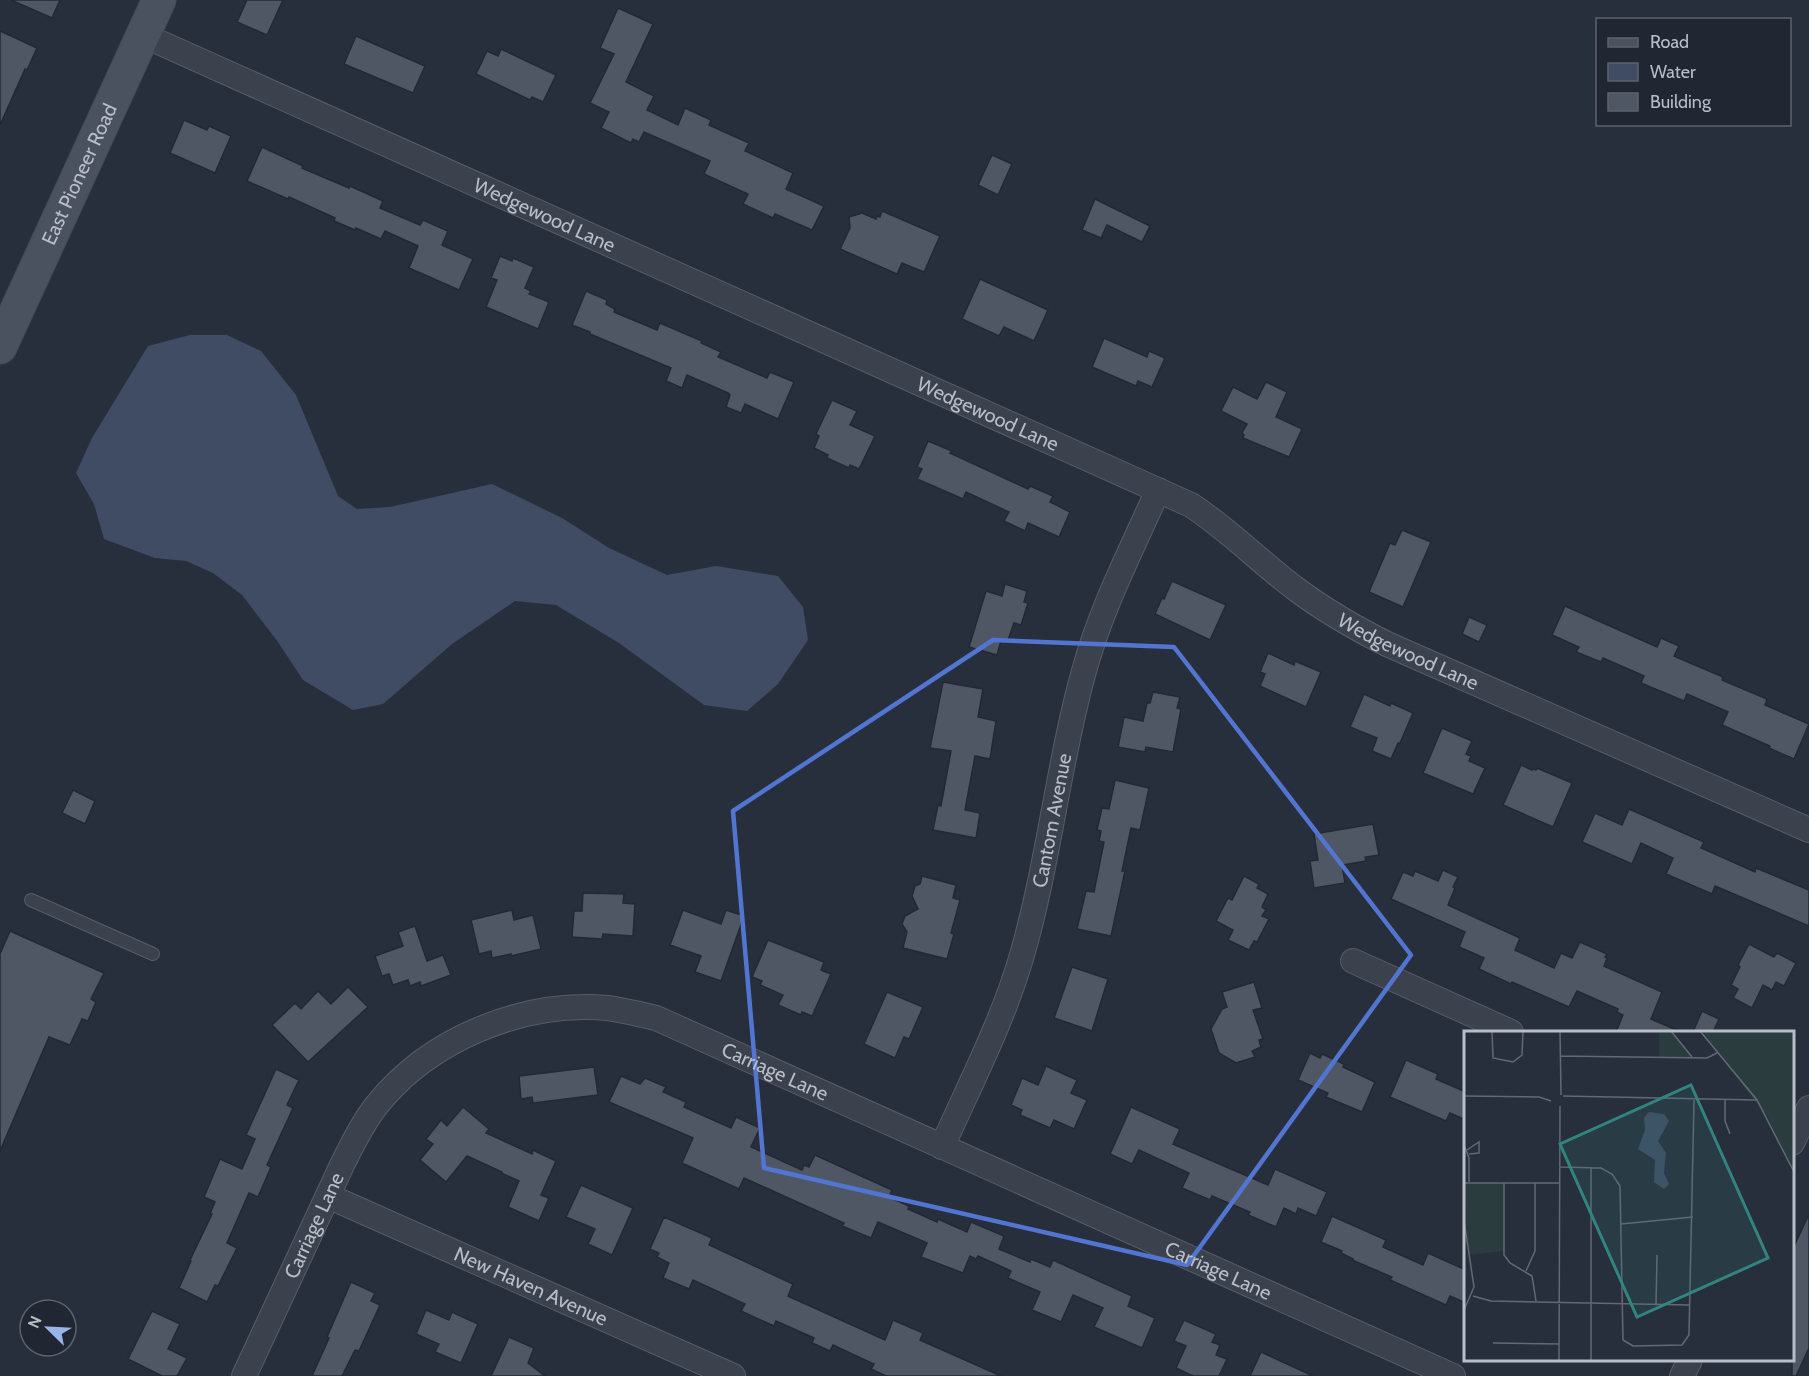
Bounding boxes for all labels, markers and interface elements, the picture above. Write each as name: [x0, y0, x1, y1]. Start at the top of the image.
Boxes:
legend: [1596, 18, 1791, 126]
text: Road: [1650, 31, 1689, 53]
text: Water: [1650, 61, 1696, 83]
text: Building: [1650, 91, 1712, 113]
street label: East Pioneer Road: [36, 100, 122, 249]
street label: Wedgewood Lane: [470, 173, 619, 257]
street label: Wedgewood Lane: [913, 372, 1063, 456]
street label: Wedgewood Lane: [1334, 608, 1482, 695]
street label: Cantom Avenue: [1027, 751, 1076, 890]
inset map: [1464, 1031, 1794, 1361]
street label: Carriage Lane: [718, 1037, 832, 1106]
street label: Carriage Lane: [279, 1169, 349, 1282]
street label: Carriage Lane: [1161, 1236, 1275, 1305]
street label: New Haven Avenue: [450, 1242, 611, 1331]
north arrow: [18, 1298, 78, 1358]
text: N: [24, 1313, 46, 1331]

